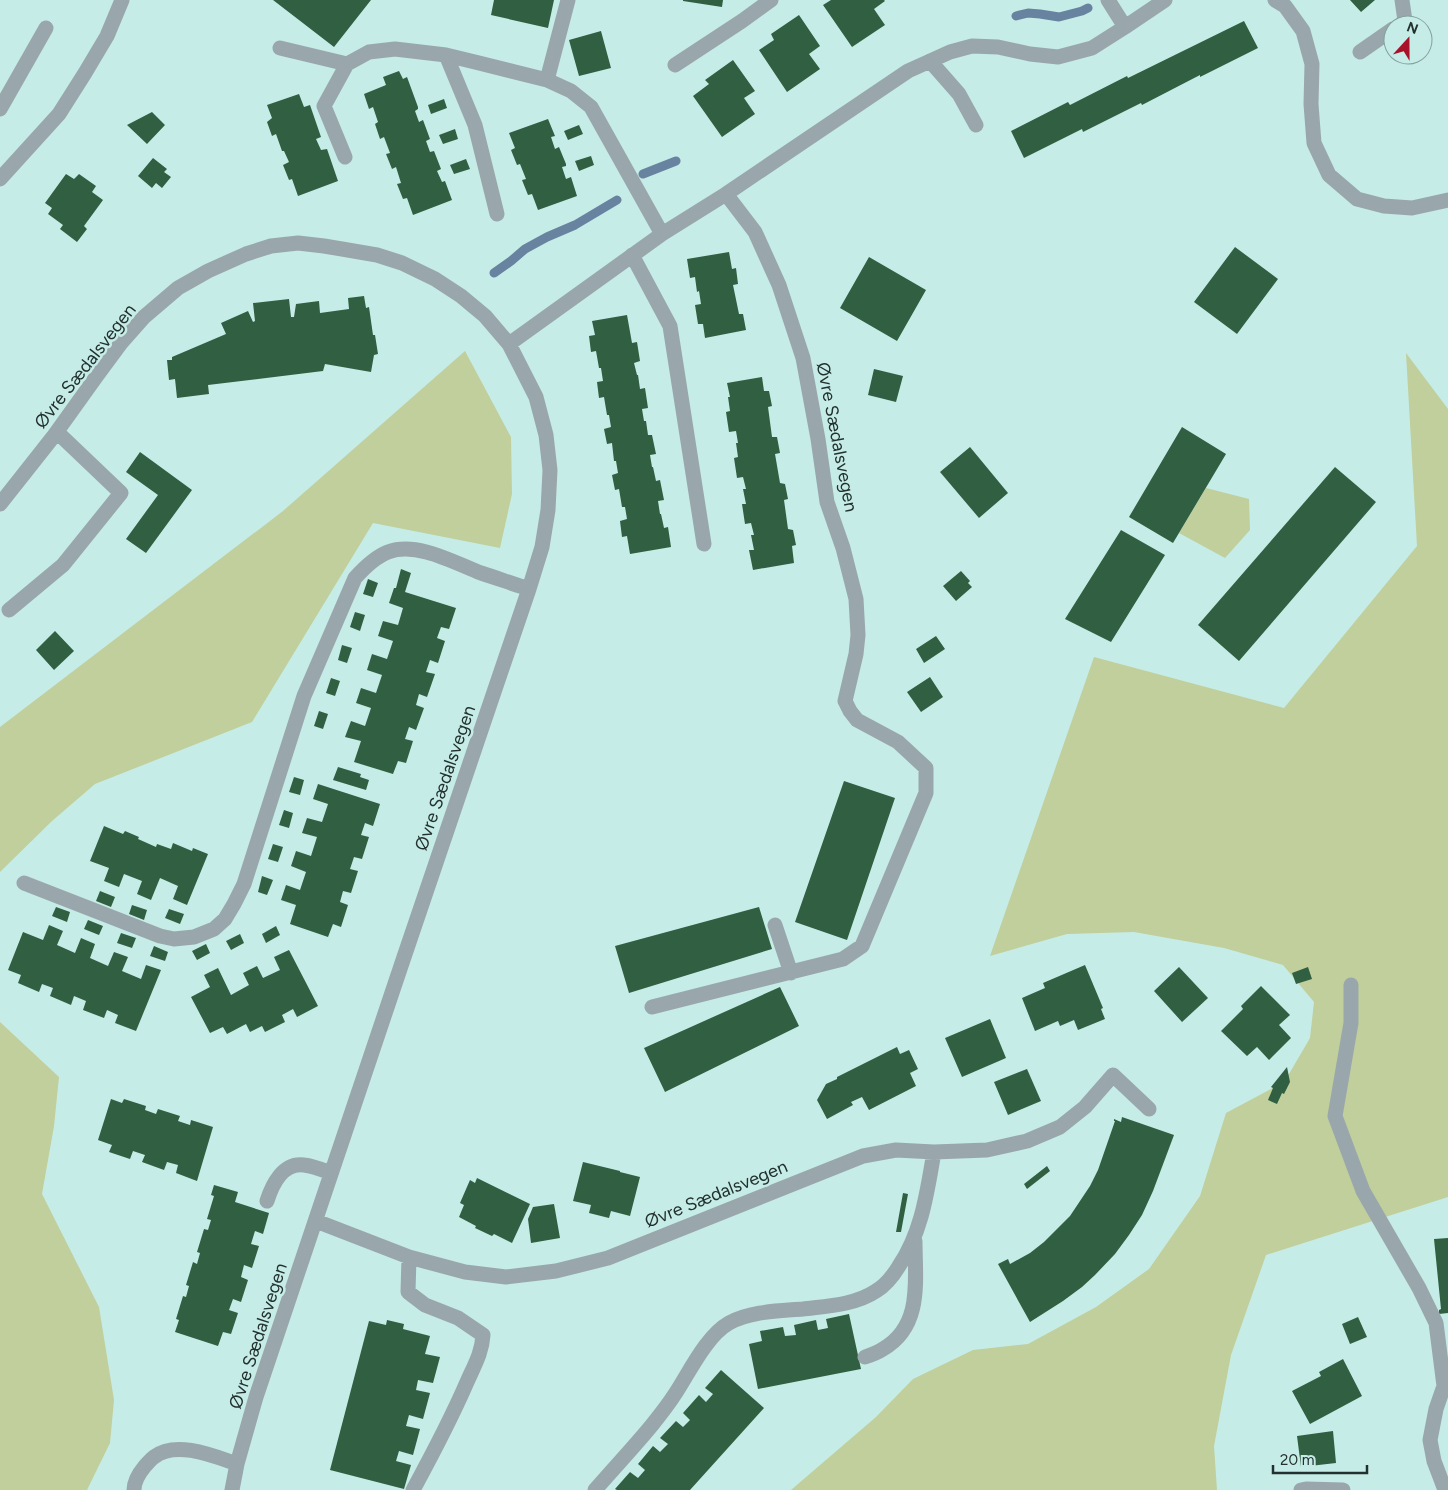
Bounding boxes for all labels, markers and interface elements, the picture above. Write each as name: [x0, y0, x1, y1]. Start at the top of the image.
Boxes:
north arrow: [1383, 15, 1433, 65]
text: N: [1404, 18, 1421, 38]
street label: Øvre Sædalsvegen: [29, 299, 141, 433]
street label: Øvre Sædalsvegen: [812, 360, 862, 514]
street label: Øvre Sædalsvegen: [410, 702, 480, 854]
street label: Øvre Sædalsvegen: [641, 1155, 791, 1233]
street label: Øvre Sædalsvegen: [224, 1260, 292, 1412]
scale bar: [1273, 1442, 1367, 1474]
text: 20 m: [1280, 1451, 1314, 1469]

